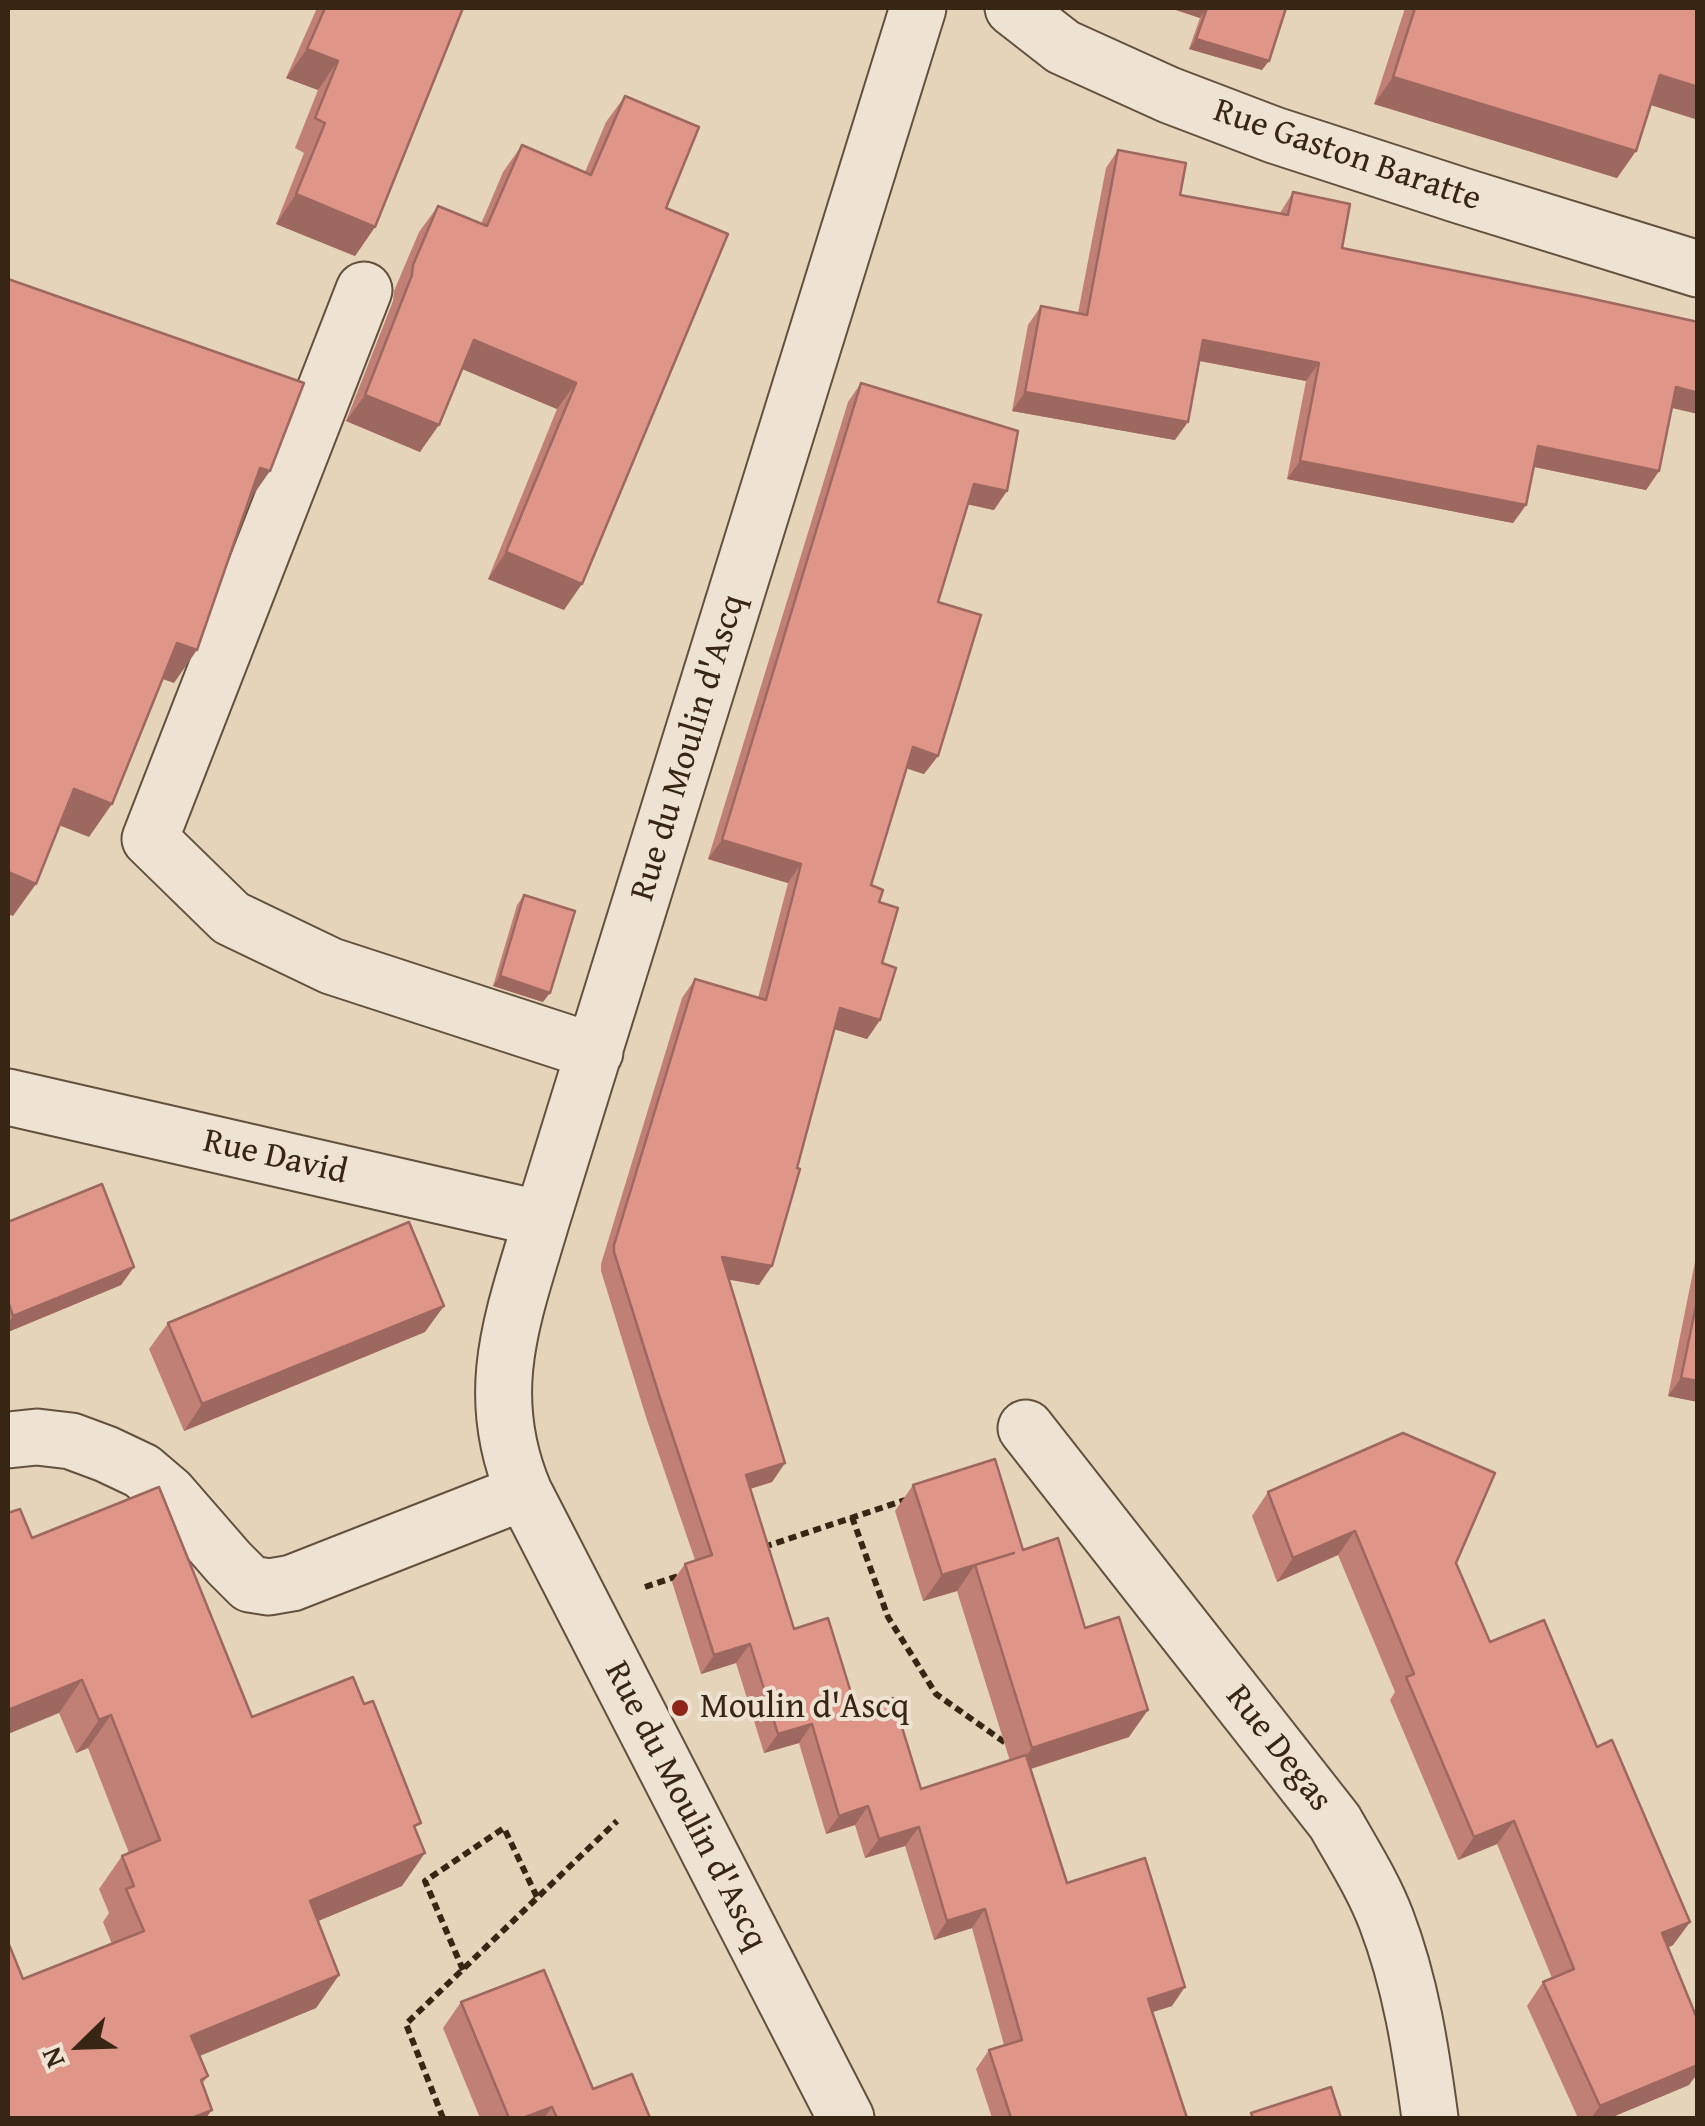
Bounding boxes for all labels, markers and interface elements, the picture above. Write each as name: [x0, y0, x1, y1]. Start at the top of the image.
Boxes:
street label: Rue Gaston Baratte: [1208, 91, 1486, 221]
street label: Rue du Moulin d'Ascq: [622, 590, 756, 906]
street label: Rue David: [199, 1121, 351, 1195]
street label: Rue du Moulin d'Ascq: [594, 1655, 776, 1957]
street label: Rue Degas: [1216, 1677, 1340, 1821]
place label: Moulin d'Ascq: [700, 1687, 909, 1729]
marker: Moulin d'Ascq: [669, 1697, 691, 1719]
north arrow: [30, 1996, 130, 2096]
text: N: [29, 2041, 74, 2075]

